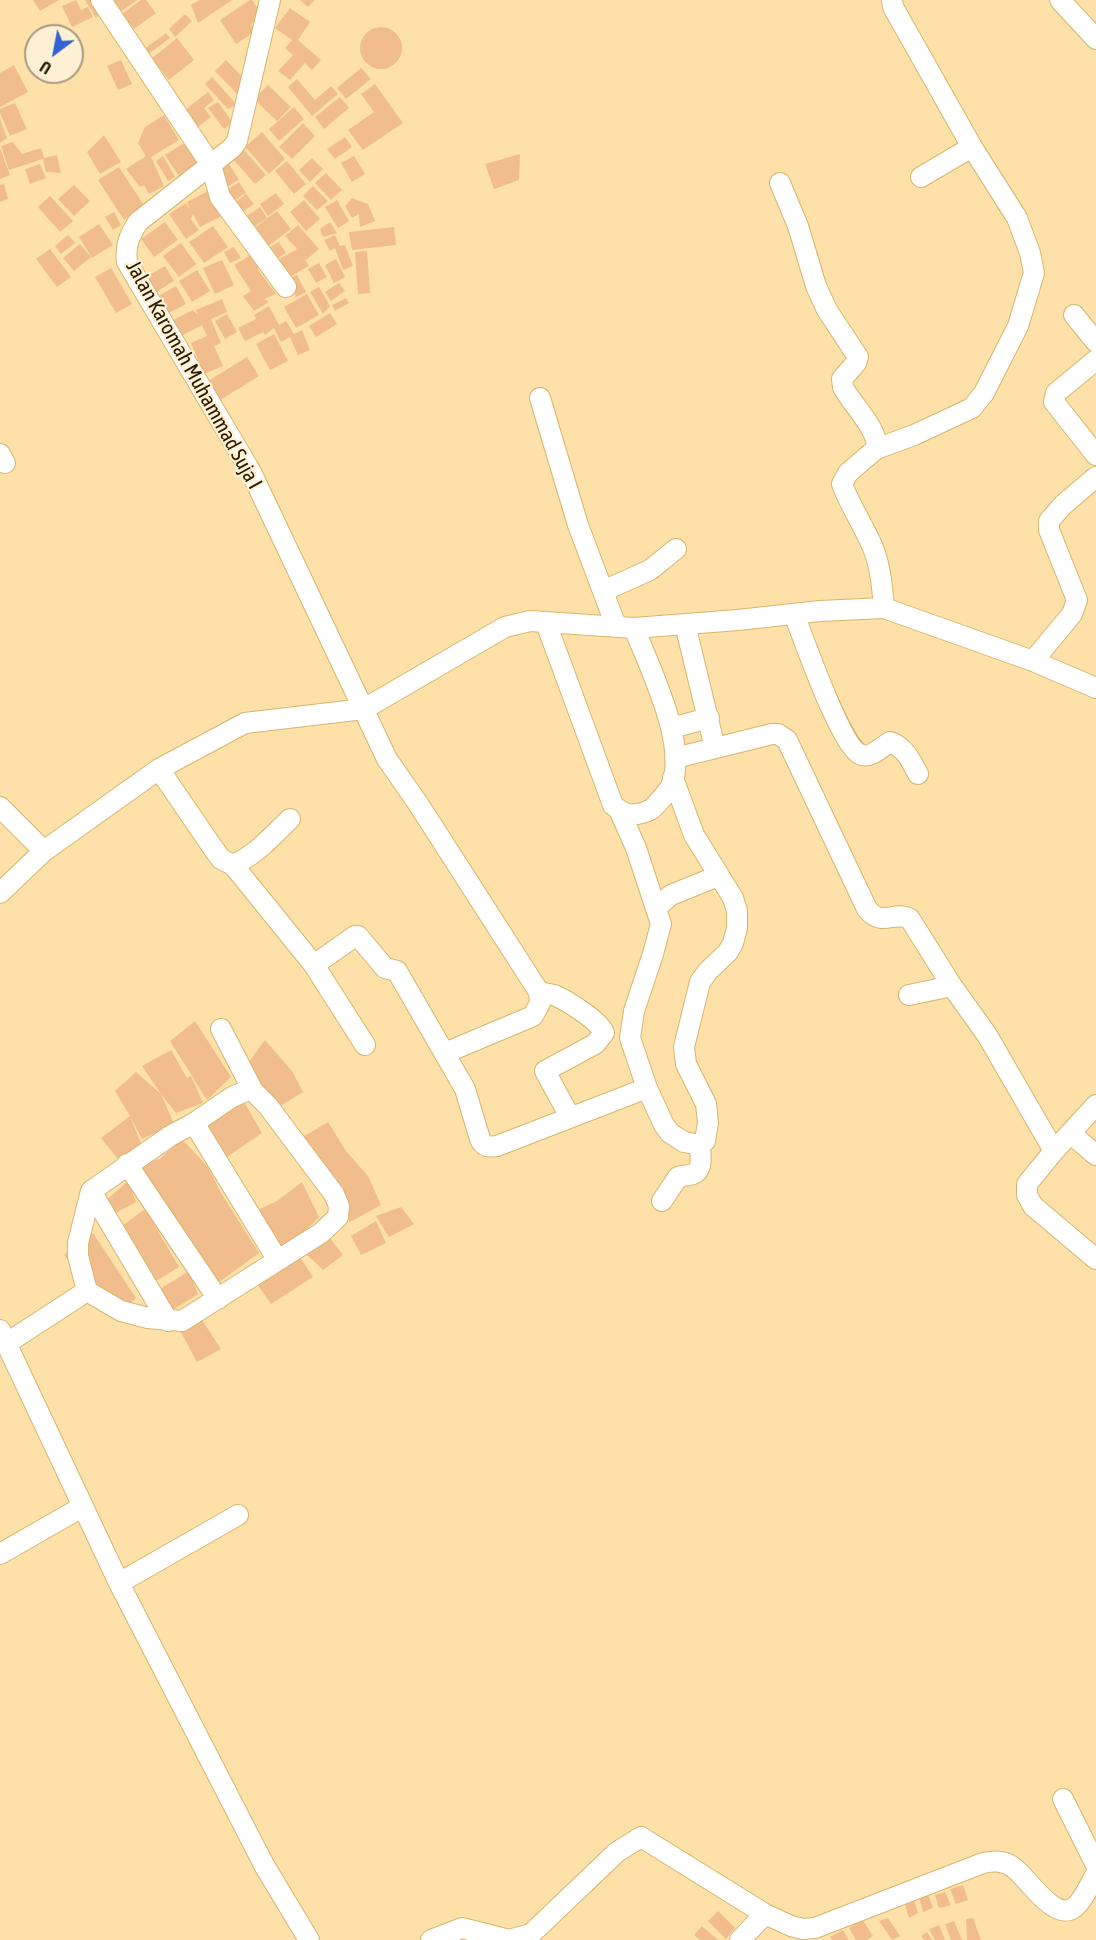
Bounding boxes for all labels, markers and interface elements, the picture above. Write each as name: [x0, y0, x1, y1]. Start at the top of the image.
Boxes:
north arrow: [24, 24, 84, 84]
text: U: [37, 57, 54, 78]
street label: Jalan Karomah Muhammad Suja I: [121, 256, 267, 494]

